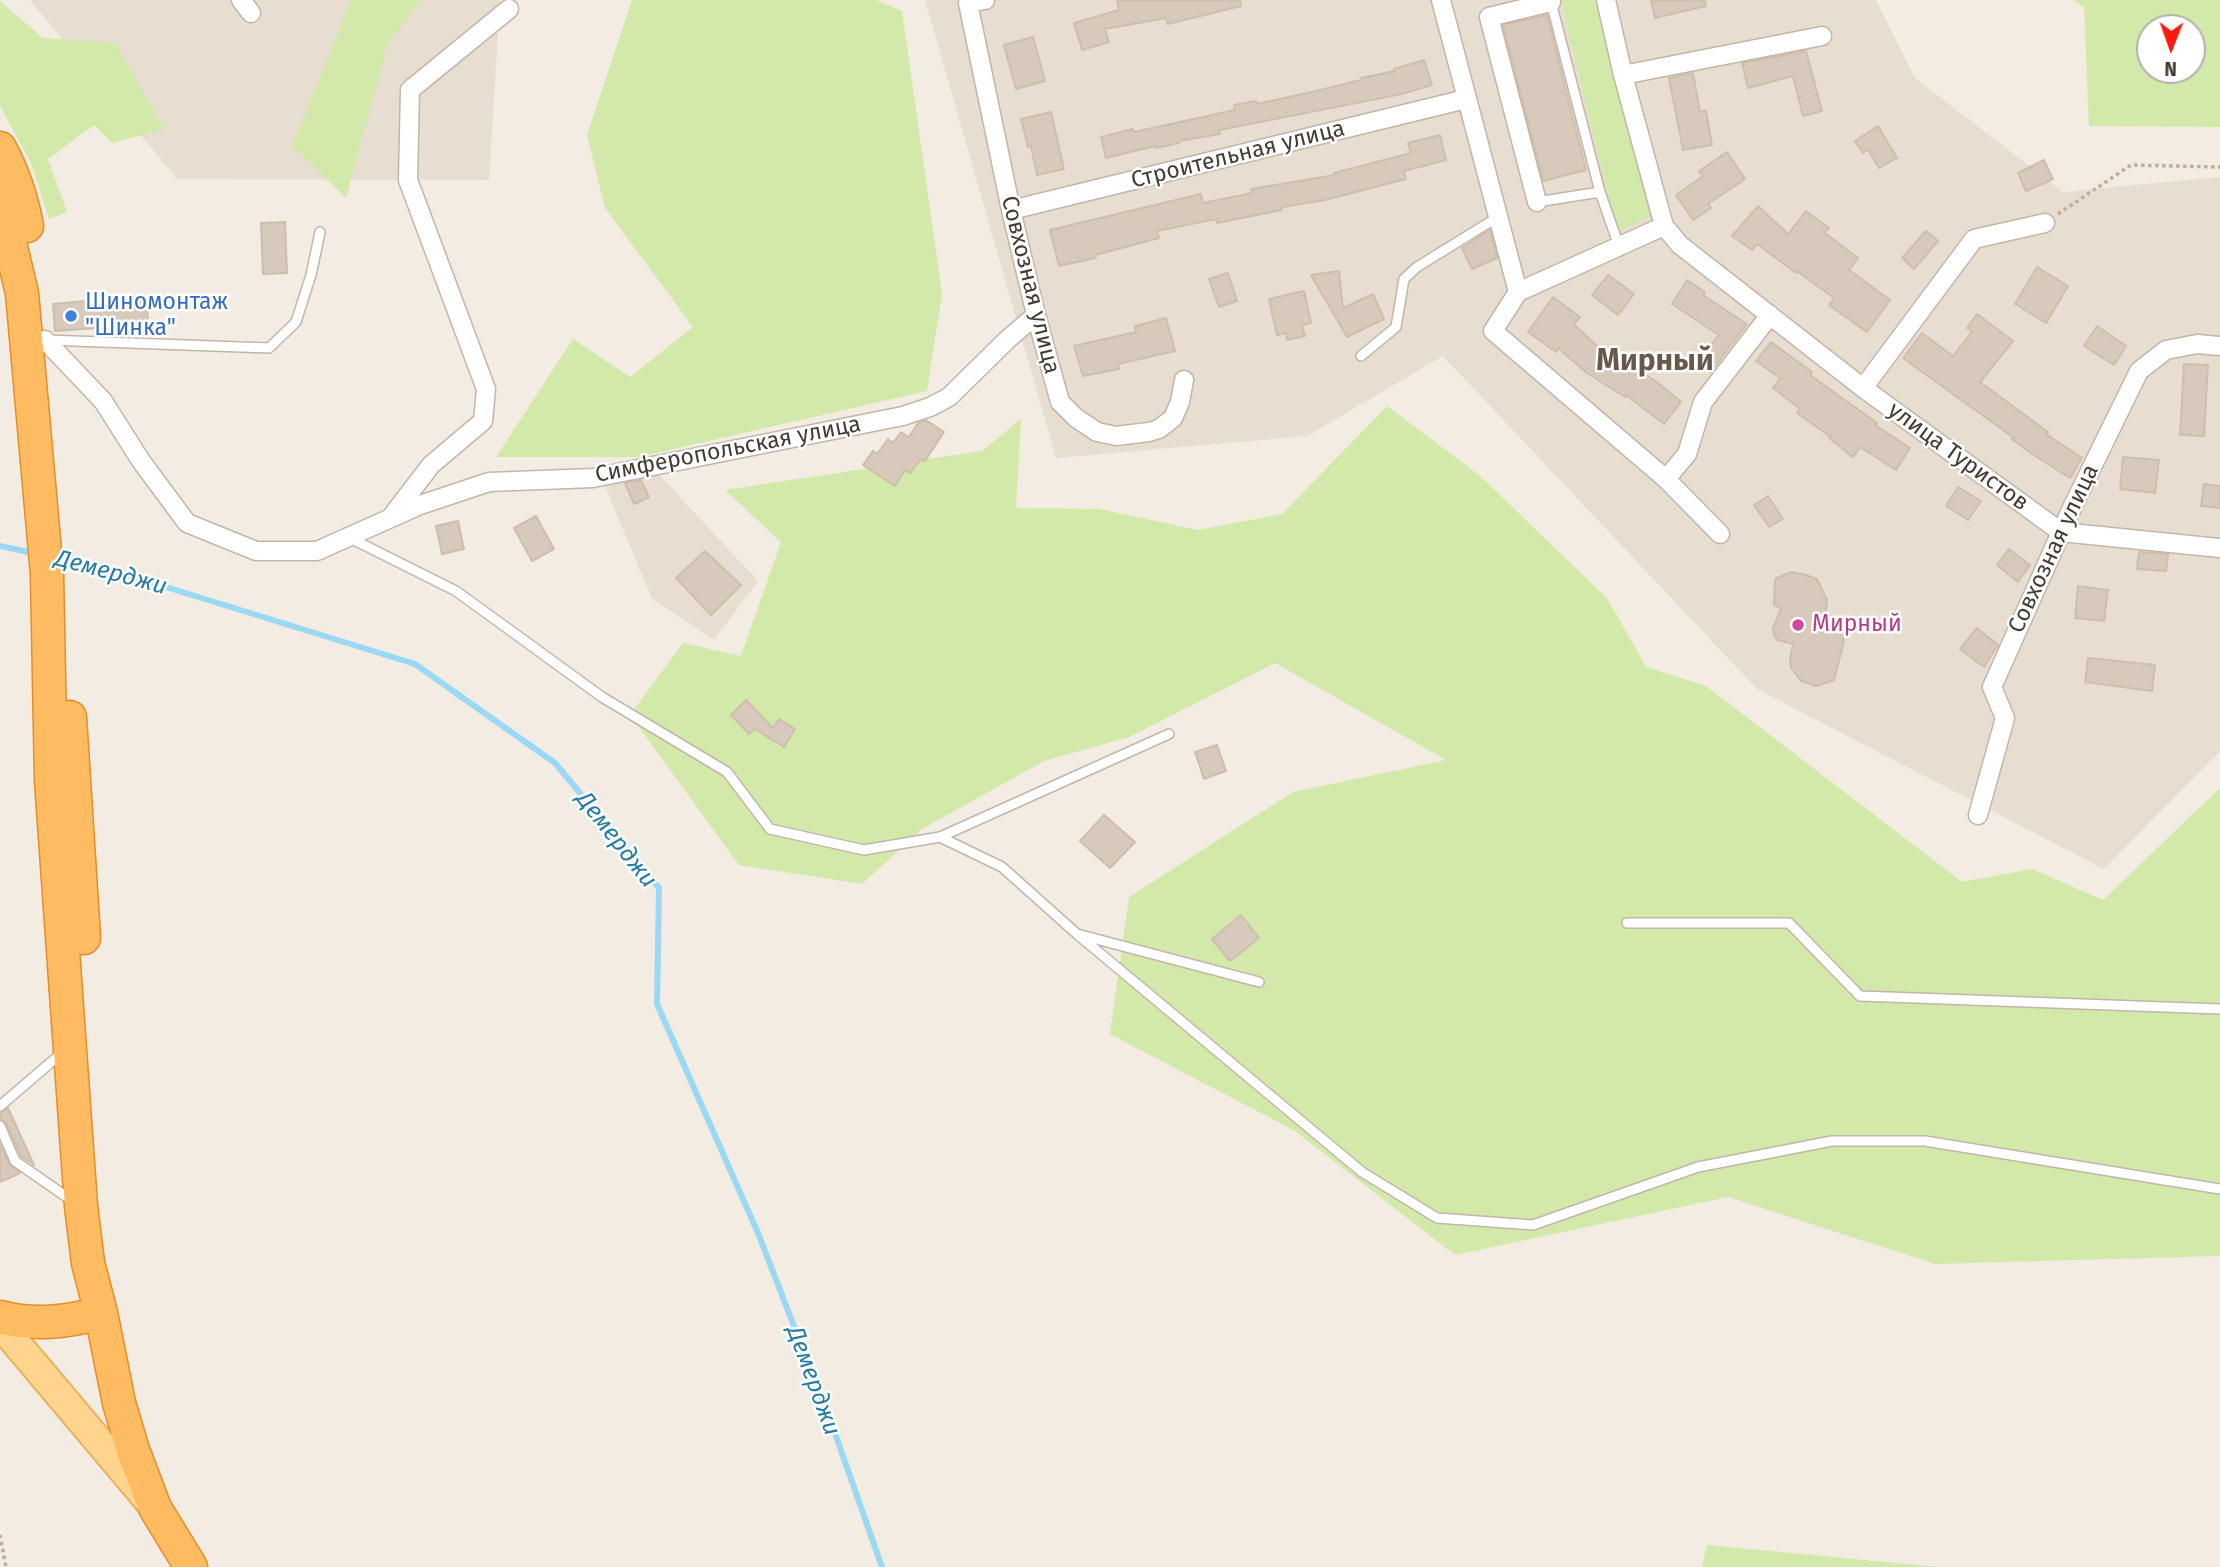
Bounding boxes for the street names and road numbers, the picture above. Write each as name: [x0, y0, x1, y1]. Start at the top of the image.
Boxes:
street label: Строительная улица: [1128, 115, 1348, 195]
street label: Совхозная улица: [995, 193, 1065, 377]
street label: улица Туристов: [1882, 397, 2034, 517]
street label: Симферопольская улица: [593, 411, 863, 489]
street label: Совхозная улица: [2003, 460, 2105, 638]

